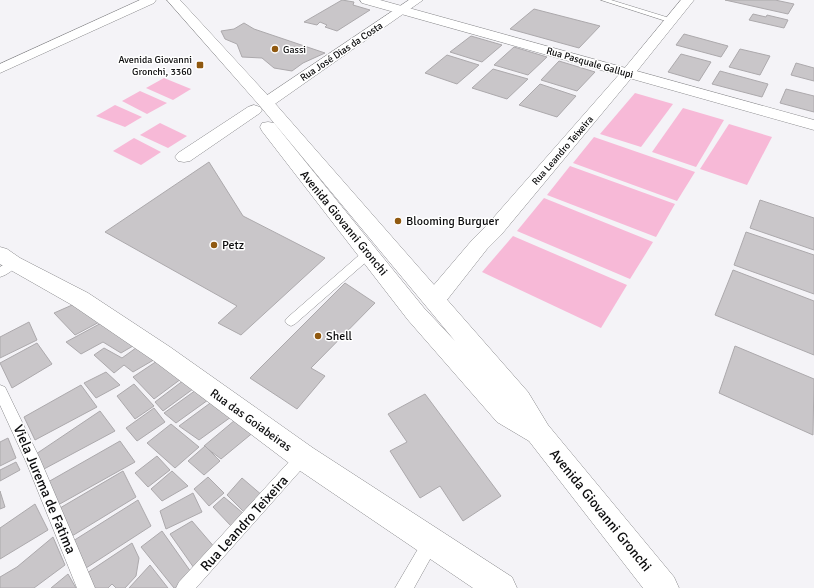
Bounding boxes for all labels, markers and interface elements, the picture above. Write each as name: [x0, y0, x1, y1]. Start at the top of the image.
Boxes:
street label: Rua José Dias da Costa: [298, 20, 385, 84]
marker: Gassi: [270, 44, 280, 54]
place label: Gassi: [283, 44, 306, 56]
street label: Rua Pasquale Gallupi: [545, 45, 635, 81]
place label: Avenida Giovanni Gronchi, 3360: [118, 54, 192, 78]
marker: Avenida Giovanni Gronchi, 3360: [195, 60, 205, 70]
street label: Rua Leandro Teixeira: [529, 114, 596, 188]
street label: Avenida Giovanni Gronchi: [297, 168, 391, 279]
place label: Blooming Burguer: [406, 214, 499, 229]
marker: Blooming Burguer: [393, 216, 403, 226]
place label: Petz: [222, 238, 244, 253]
marker: Petz: [209, 240, 219, 250]
place label: Shell: [326, 329, 353, 344]
marker: Shell: [313, 331, 323, 341]
street label: Rua das Goiabeiras: [207, 386, 294, 455]
street label: Viela Jurema de Fatima: [10, 422, 79, 556]
street label: Avenida Giovanni Gronchi: [546, 446, 655, 575]
street label: Rua Leandro Teixeira: [197, 472, 292, 575]

